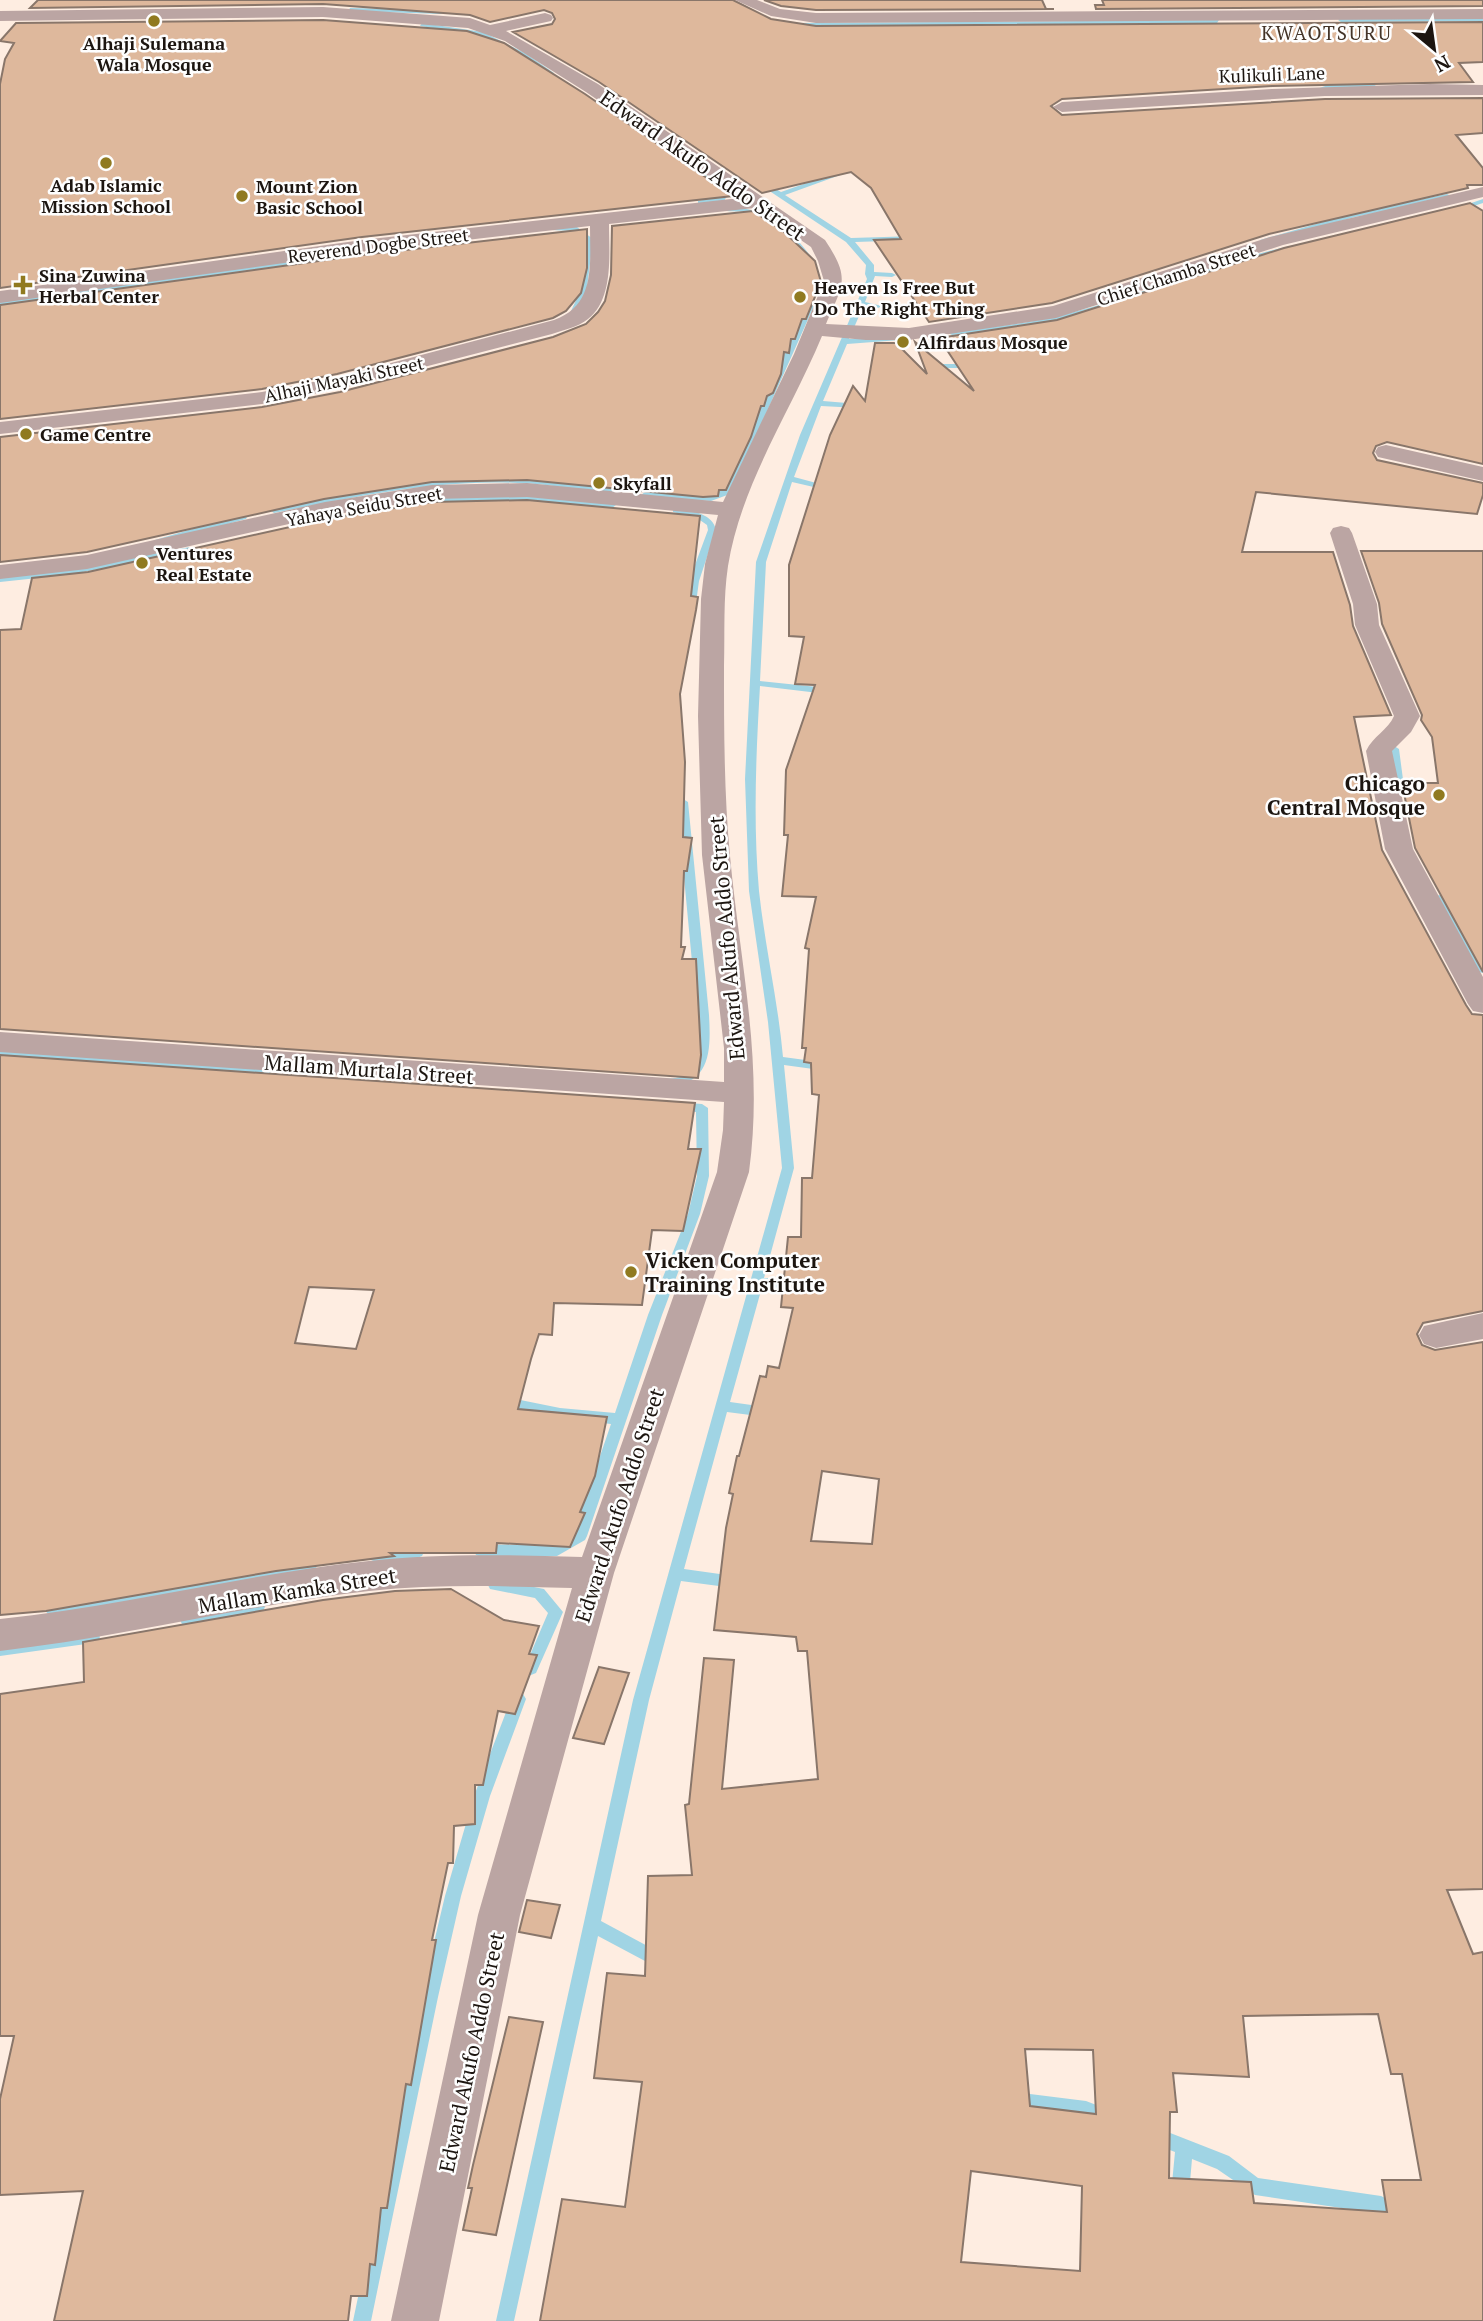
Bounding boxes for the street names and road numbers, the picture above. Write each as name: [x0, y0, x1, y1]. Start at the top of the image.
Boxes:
street label: Kulikuli Lane: [1218, 60, 1326, 88]
street label: Edward Akufo Addo Street: [595, 83, 812, 247]
street label: Reverend Dogbe Street: [286, 222, 470, 268]
street label: Chief Chamba Street: [1094, 237, 1259, 311]
street label: Alhaji Mayaki Street: [262, 350, 426, 408]
street label: Yahaya Seidu Street: [284, 480, 444, 532]
street label: Edward Akufo Addo Street: [701, 815, 751, 1061]
street label: Mallam Murtala Street: [263, 1048, 475, 1090]
street label: Edward Akufo Addo Street: [568, 1384, 670, 1626]
street label: Mallam Kamka Street: [196, 1560, 398, 1619]
street label: Edward Akufo Addo Street: [432, 1929, 510, 2175]

